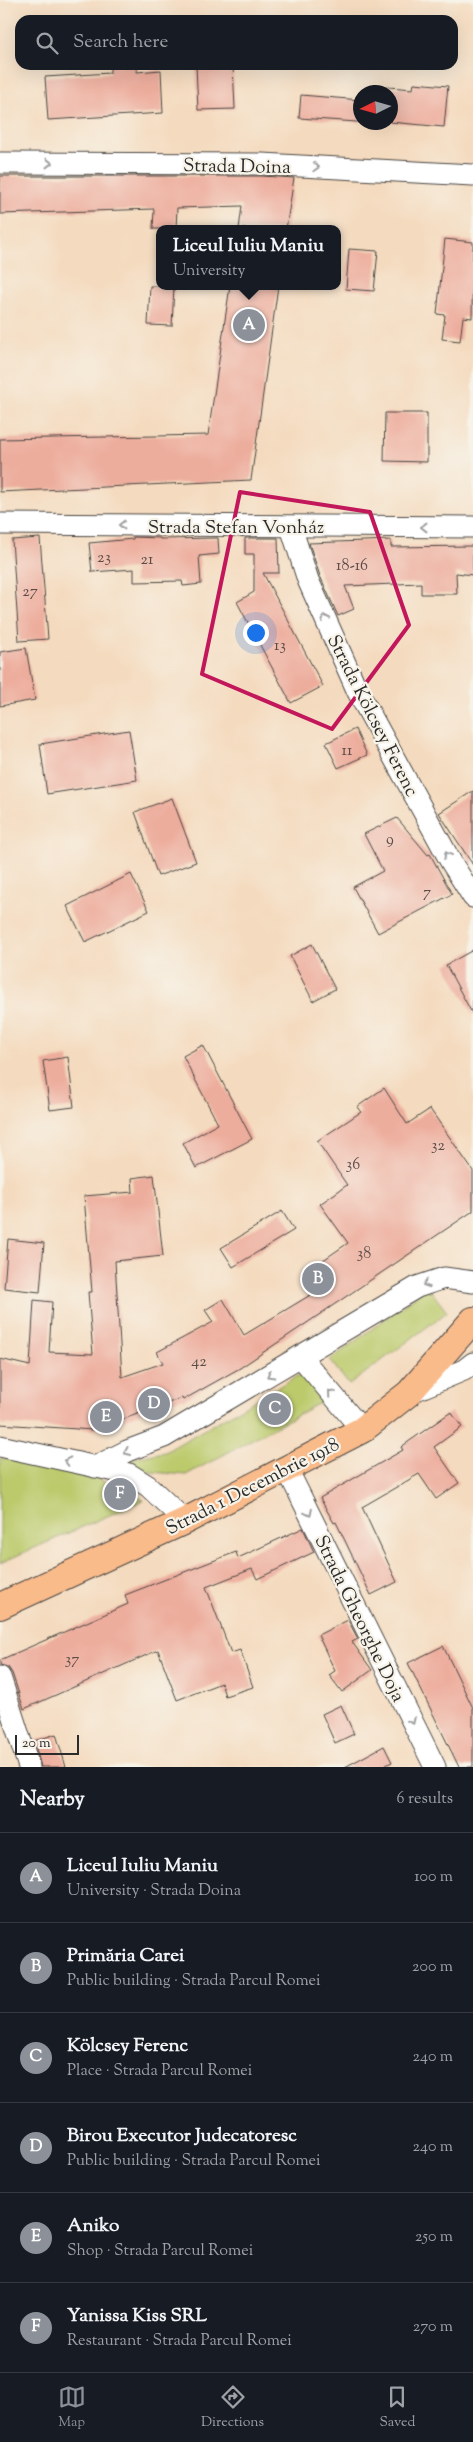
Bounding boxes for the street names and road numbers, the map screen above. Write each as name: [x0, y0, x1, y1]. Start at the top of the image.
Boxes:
street label: Strada Doina: [183, 153, 291, 182]
street label: Strada Stefan Vonház: [148, 515, 324, 542]
street label: Strada Kölcsey Ferenc: [319, 631, 424, 802]
street label: Strada 1 Decembrie 1918: [162, 1432, 345, 1543]
street label: Strada Gheorghe Doja: [307, 1531, 411, 1707]

